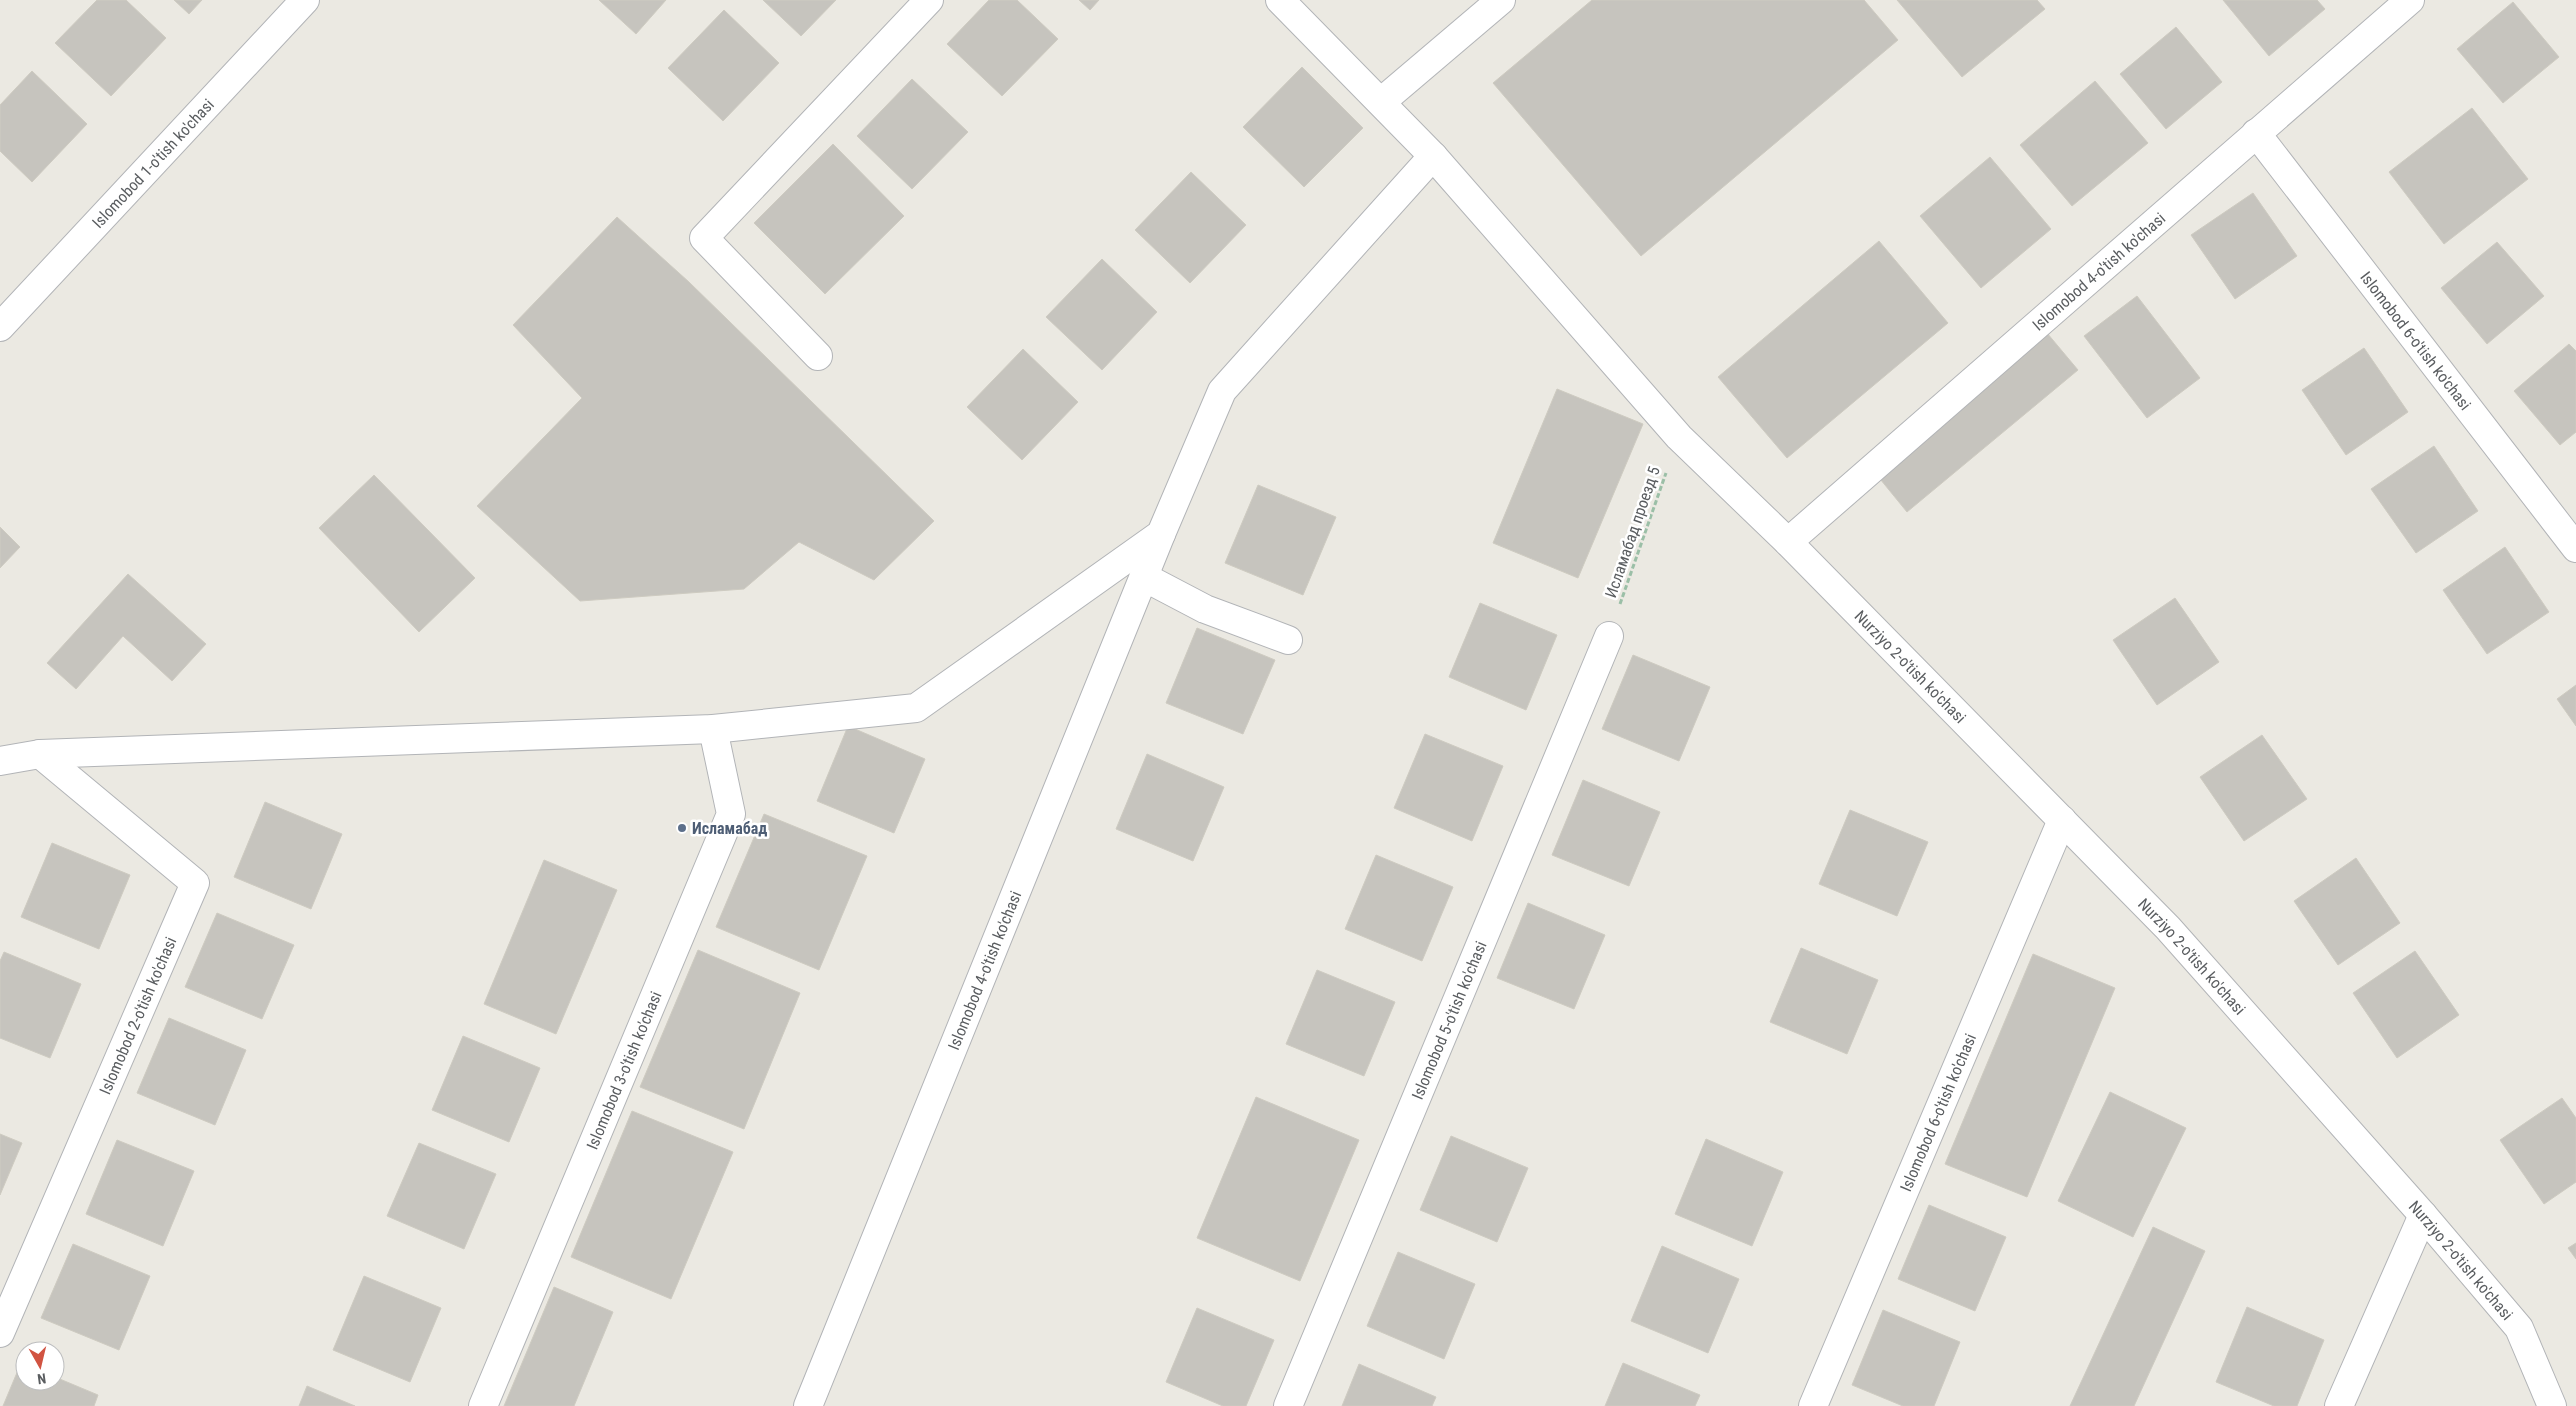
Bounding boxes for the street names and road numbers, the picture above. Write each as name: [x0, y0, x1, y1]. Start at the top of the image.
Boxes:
street label: Islomobod 1-o'tish ko'chasi: [88, 95, 218, 232]
street label: Islomobod 4-o'tish ko'chasi: [2029, 209, 2169, 335]
street label: Islomobod 6-o'tish ko'chasi: [2356, 268, 2475, 414]
street label: Исламабад проезд 5: [1601, 464, 1664, 600]
street label: Nurziyo 2-o'tish ko'chasi: [1851, 607, 1970, 727]
street label: Islomobod 4-o'tish ko'chasi: [944, 888, 1025, 1053]
street label: Nurziyo 2-o'tish ko'chasi: [2134, 894, 2249, 1019]
street label: Islomobod 2-o'tish ko'chasi: [96, 934, 180, 1097]
street label: Islomobod 5-o'tish ko'chasi: [1408, 938, 1491, 1102]
street label: Islomobod 3-o'tish ko'chasi: [583, 989, 666, 1152]
street label: Islomobod 6-o'tish ko'chasi: [1896, 1031, 1980, 1194]
street label: Nurziyo 2-o'tish ko'chasi: [2405, 1197, 2517, 1324]

